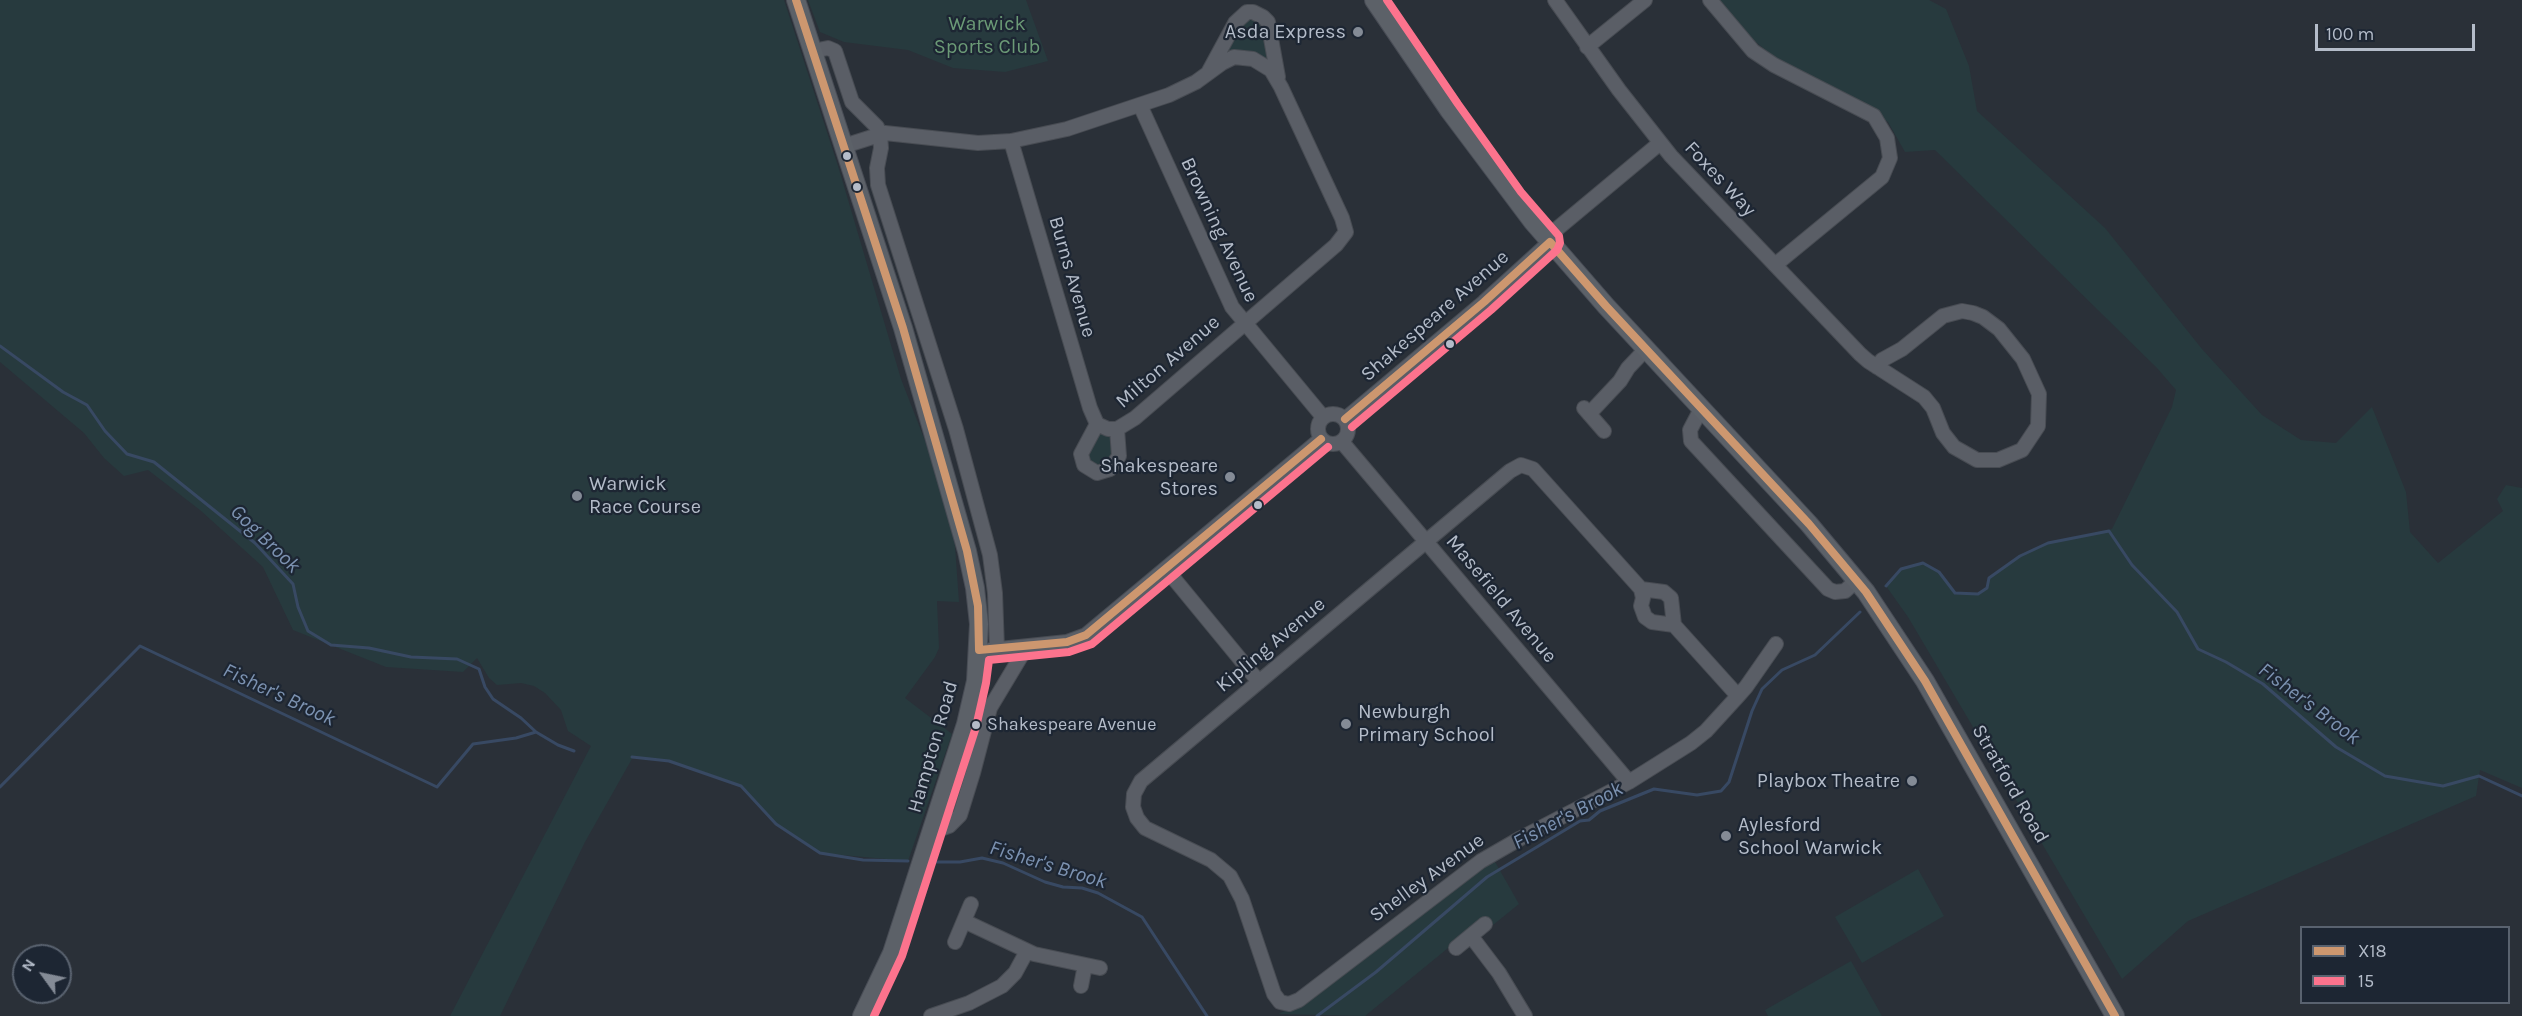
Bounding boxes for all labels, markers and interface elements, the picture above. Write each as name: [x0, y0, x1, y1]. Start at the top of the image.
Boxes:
park label: Warwick Sports Club: [934, 12, 1040, 59]
scale bar: [2318, 12, 2478, 50]
place label: Asda Express: [1225, 20, 1346, 44]
text: 100 m: [2326, 23, 2374, 45]
marker: Asda Express: [1351, 25, 1365, 39]
street label: Foxes Way: [1679, 136, 1761, 222]
unlabelled marker: [841, 150, 853, 162]
street label: Browning Avenue: [1175, 154, 1263, 306]
unlabelled marker: [851, 181, 863, 193]
street label: Burns Avenue: [1043, 214, 1101, 340]
street label: Shakespeare Avenue: [1356, 245, 1514, 387]
street label: Milton Avenue: [1111, 310, 1225, 414]
unlabelled marker: [1444, 338, 1456, 350]
place label: Shakespeare Stores: [1100, 454, 1218, 501]
marker: Shakespeare Stores: [1223, 470, 1237, 484]
place label: Warwick Race Course: [589, 472, 701, 519]
marker: Warwick Race Course: [570, 489, 584, 503]
water label: Gog Brook: [225, 499, 305, 579]
unlabelled marker: [1252, 499, 1264, 511]
street label: Masefield Avenue: [1440, 530, 1562, 668]
street label: Kipling Avenue: [1211, 592, 1331, 698]
water label: Fisher's Brook: [219, 658, 339, 732]
water label: Fisher's Brook: [2253, 658, 2365, 750]
street label: Hampton Road: [903, 678, 963, 816]
place label: Newburgh Primary School: [1358, 700, 1495, 747]
place label: Shakespeare Avenue: [987, 714, 1156, 736]
marker: Newburgh Primary School: [1339, 717, 1353, 731]
marker: Shakespeare Avenue: [970, 719, 982, 731]
street label: Stratford Road: [1966, 720, 2054, 848]
place label: Playbox Theatre: [1757, 769, 1900, 793]
marker: Playbox Theatre: [1905, 774, 1919, 788]
water label: Fisher's Brook: [1509, 776, 1627, 856]
place label: Aylesford School Warwick: [1738, 813, 1882, 860]
street label: Shelley Avenue: [1365, 828, 1489, 928]
marker: Aylesford School Warwick: [1719, 829, 1733, 843]
water label: Fisher's Brook: [986, 835, 1110, 895]
legend: [2300, 926, 2510, 1004]
text: X18: [2358, 940, 2387, 962]
north arrow: [12, 944, 72, 1004]
text: N: [17, 955, 39, 975]
text: 15: [2358, 970, 2374, 992]

